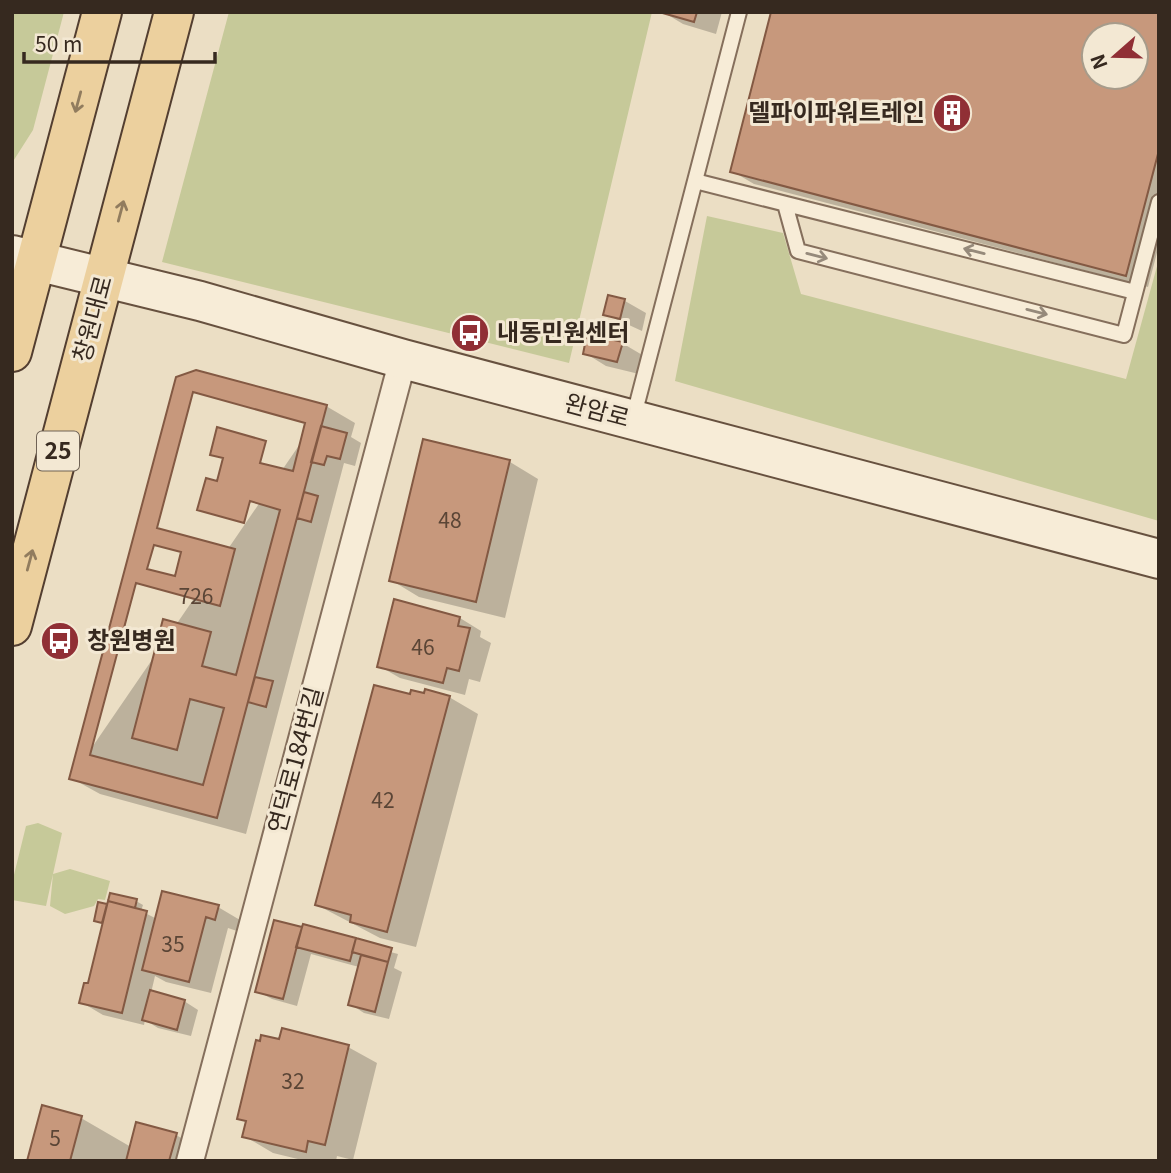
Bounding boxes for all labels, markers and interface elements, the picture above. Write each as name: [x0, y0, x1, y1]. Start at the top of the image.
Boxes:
scale bar: [24, 21, 215, 65]
north arrow: [1080, 21, 1150, 91]
text: 50 m: [35, 28, 82, 58]
text: N: [1082, 51, 1113, 74]
one-way arrow: [71, 90, 84, 113]
building icon: 델파이파워트레인: [931, 92, 973, 134]
place label: 델파이파워트레인: [748, 93, 925, 128]
one-way arrow: [116, 200, 129, 222]
one-way arrow: [963, 244, 986, 257]
one-way arrow: [805, 250, 828, 263]
street label: 창원대로: [62, 271, 119, 366]
one-way arrow: [1025, 306, 1048, 319]
bus stop icon: 내동민원센터: [449, 312, 491, 354]
place label: 내동민원센터: [497, 313, 629, 348]
street label: 완암로: [561, 383, 634, 434]
road number: 25: [37, 432, 79, 471]
house number: 48: [438, 504, 462, 534]
one-way arrow: [24, 549, 37, 571]
house number: 726: [179, 580, 213, 610]
bus stop icon: 창원병원: [39, 620, 81, 662]
place label: 창원병원: [87, 621, 175, 656]
house number: 46: [411, 631, 435, 661]
street label: 연덕로184번길: [257, 682, 330, 837]
house number: 42: [371, 784, 395, 814]
house number: 35: [161, 928, 185, 958]
house number: 32: [281, 1065, 305, 1095]
house number: 5: [49, 1122, 61, 1152]

